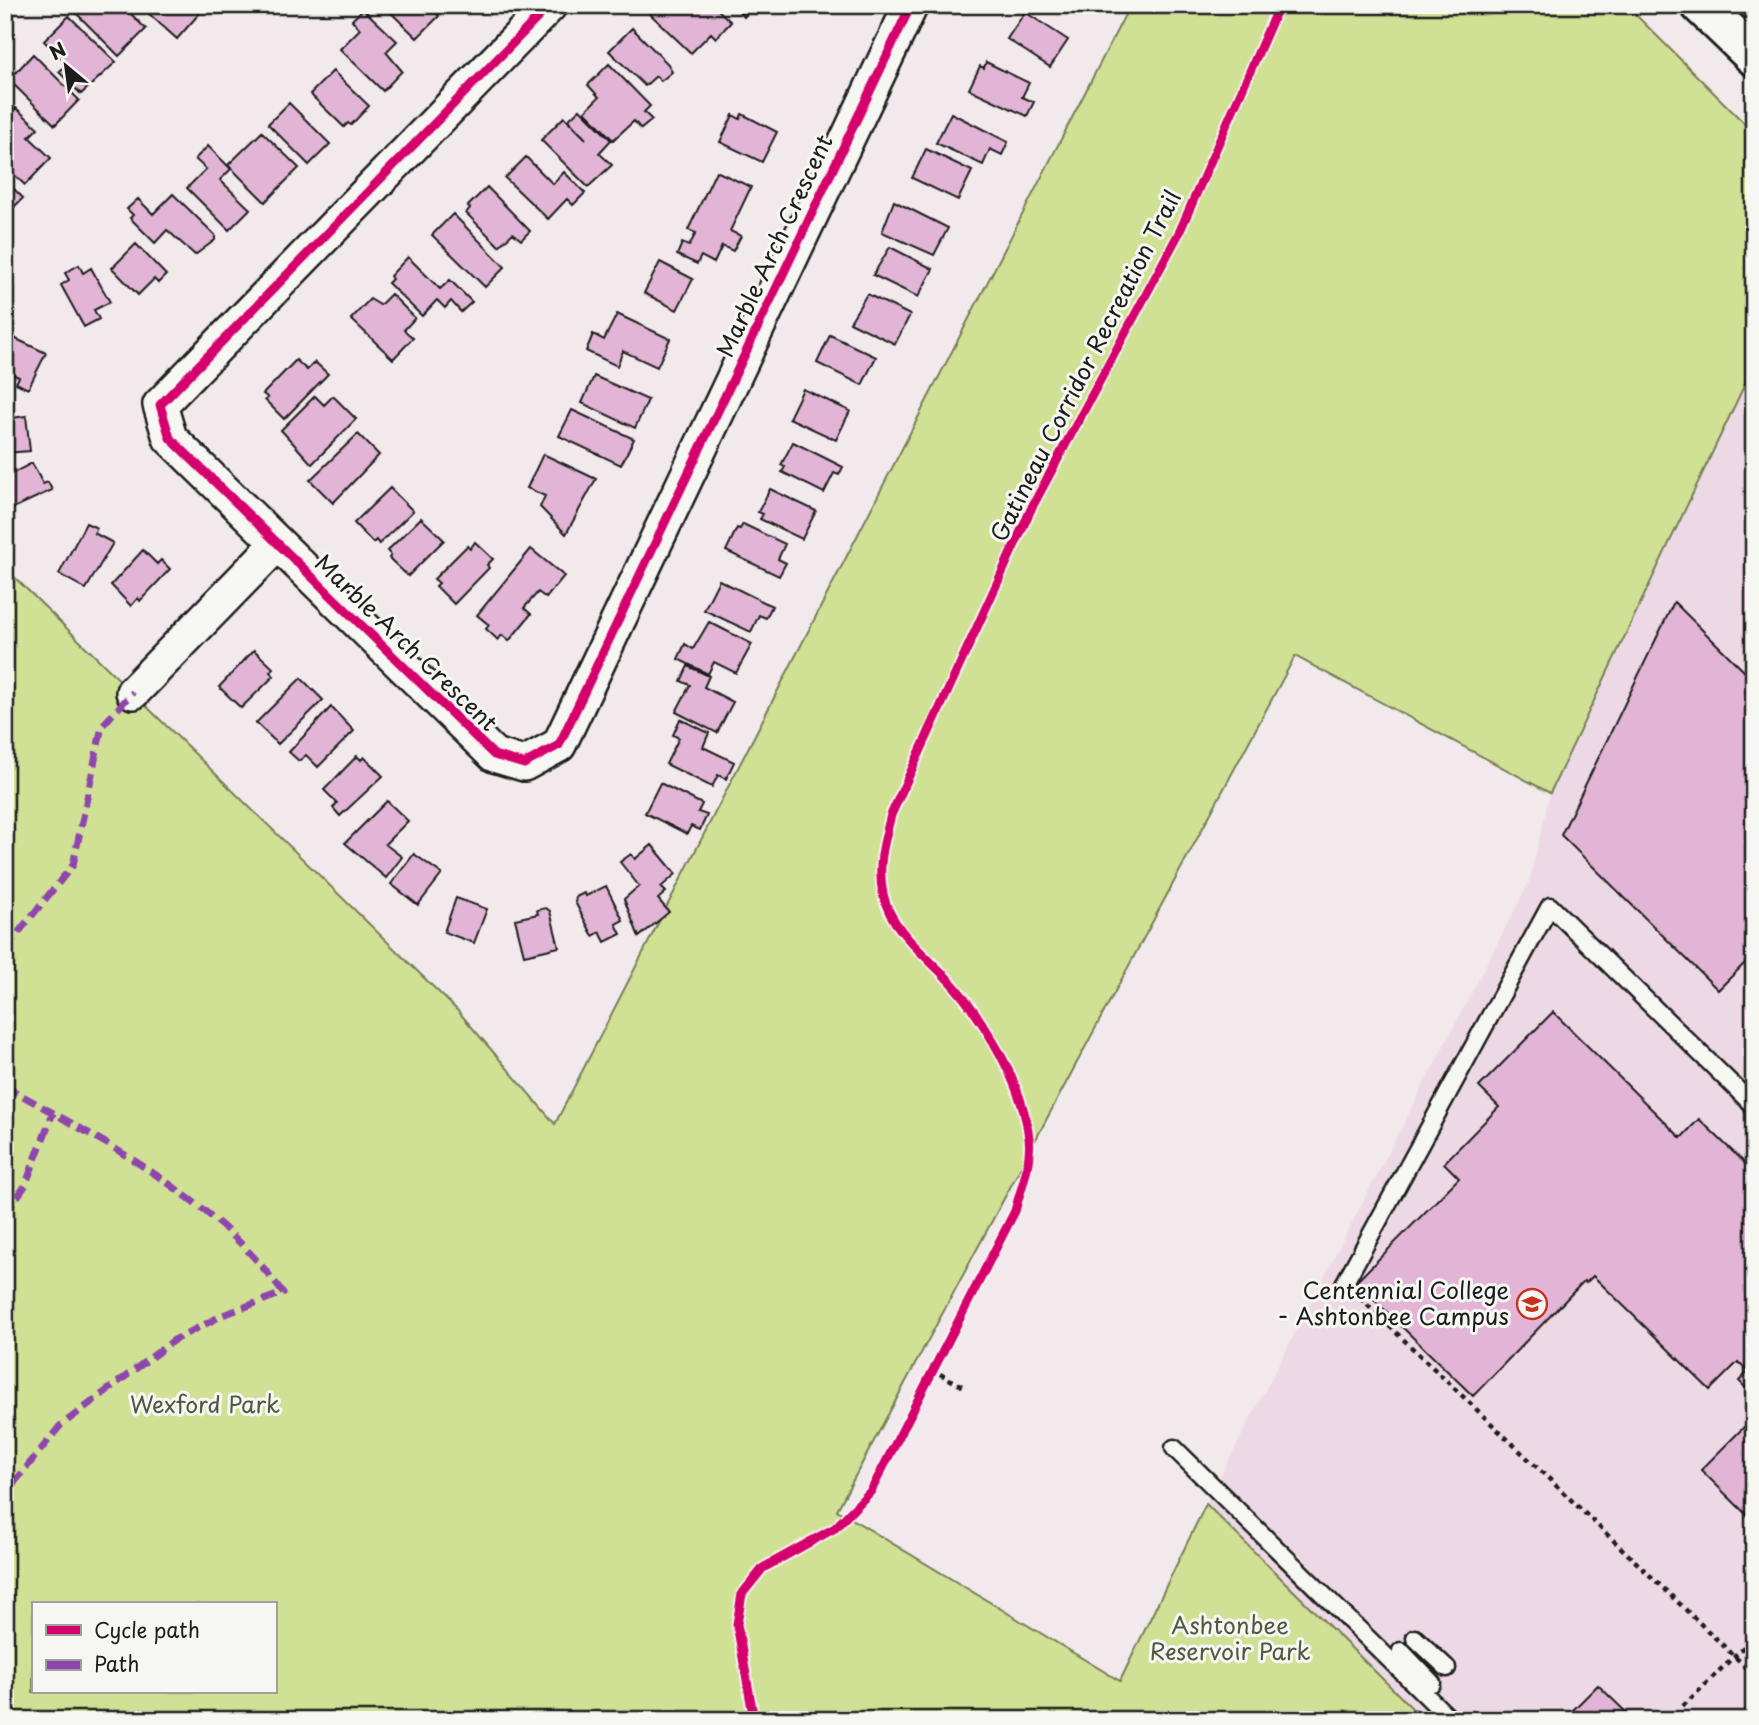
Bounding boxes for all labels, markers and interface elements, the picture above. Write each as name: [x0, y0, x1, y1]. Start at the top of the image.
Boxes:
north arrow: [32, 32, 102, 102]
text: N: [44, 34, 71, 66]
street label: Marble Arch Crescent: [707, 128, 841, 362]
street label: Gatineau Corridor Recreation Trail: [980, 183, 1189, 547]
street label: Marble Arch Crescent: [308, 545, 506, 739]
place label: Centennial College - Ashtonbee Campus: [1278, 1272, 1509, 1333]
school or university icon: Centennial College - Ashtonbee Campus: [1515, 1287, 1549, 1321]
park label: Wexford Park: [130, 1386, 280, 1421]
legend: [32, 1602, 276, 1694]
park label: Ashtonbee Reservoir Park: [1149, 1607, 1311, 1668]
text: Cycle path: [94, 1613, 200, 1645]
text: Path: [94, 1647, 139, 1679]

